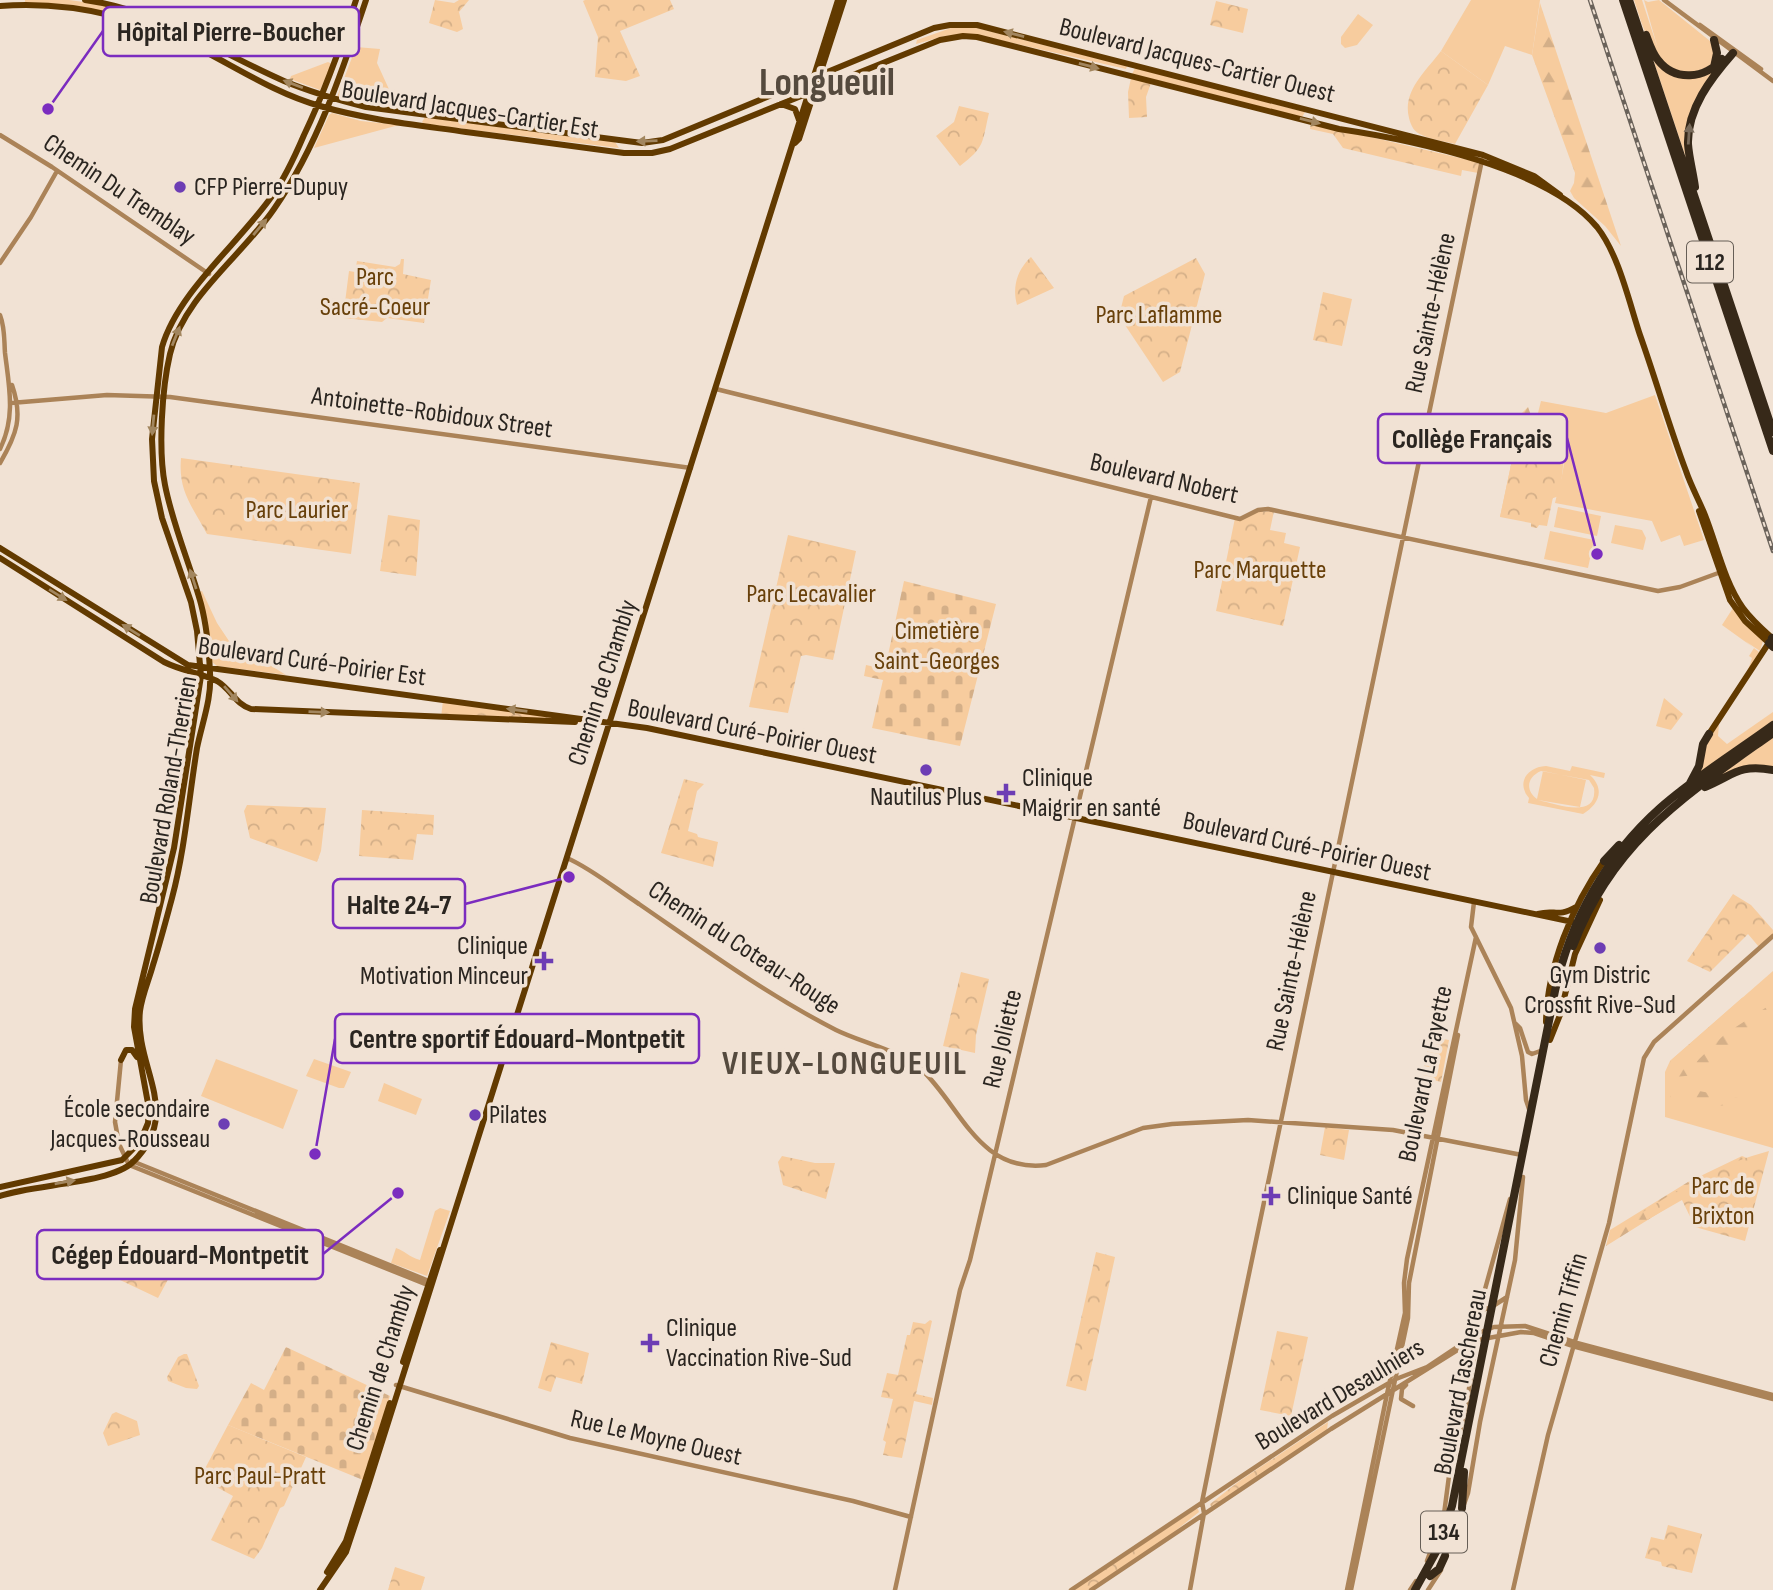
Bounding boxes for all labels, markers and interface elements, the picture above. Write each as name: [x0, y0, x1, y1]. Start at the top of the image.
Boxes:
callout: Hôpital Pierre-Boucher: [103, 7, 359, 56]
street label: Boulevard Jacques-Cartier Ouest: [1056, 12, 1338, 110]
text: Hôpital Pierre-Boucher: [117, 16, 345, 49]
one-way arrow: [1003, 28, 1025, 39]
district label: Longueuil: [759, 59, 895, 107]
one-way arrow: [1079, 61, 1101, 72]
street label: Boulevard Jacques-Cartier Est: [339, 74, 601, 146]
one-way arrow: [282, 78, 303, 89]
one-way arrow: [1299, 116, 1321, 127]
one-way arrow: [1684, 123, 1695, 145]
street label: Chemin Du Tremblay: [37, 128, 201, 252]
one-way arrow: [636, 136, 658, 147]
place label: CFP Pierre-Dupuy: [194, 172, 348, 203]
marker: CFP Pierre-Dupuy: [172, 179, 188, 195]
one-way arrow: [252, 219, 267, 236]
street label: Rue Sainte-Hélène: [1399, 230, 1463, 396]
road number: 112: [1687, 242, 1733, 282]
park label: Parc Sacré-Coeur: [320, 262, 431, 323]
park label: Parc Laflamme: [1095, 300, 1223, 331]
one-way arrow: [171, 325, 182, 346]
street label: Antoinette-Robidoux Street: [309, 381, 554, 445]
callout: Collège Français: [1378, 414, 1567, 463]
one-way arrow: [147, 415, 158, 437]
text: Collège Français: [1392, 423, 1552, 456]
street label: Boulevard Nobert: [1087, 447, 1241, 511]
park label: Parc Laurier: [246, 495, 349, 526]
park label: Parc Marquette: [1194, 555, 1326, 586]
one-way arrow: [187, 568, 197, 589]
park label: Parc Lecavalier: [746, 579, 876, 610]
one-way arrow: [48, 589, 67, 602]
street label: Chemin de Chambly: [562, 596, 644, 770]
park label: Cimetière Saint-Georges: [874, 616, 1000, 677]
one-way arrow: [121, 624, 140, 637]
street label: Boulevard Curé-Poirier Est: [196, 631, 428, 693]
street label: Boulevard Roland-Therrien: [134, 674, 204, 906]
one-way arrow: [223, 685, 239, 703]
street label: Boulevard Curé-Poirier Ouest: [625, 693, 879, 771]
one-way arrow: [506, 705, 528, 716]
one-way arrow: [309, 706, 331, 717]
marker: Nautilus Plus: [918, 762, 934, 778]
place label: Clinique Maigrir en santé: [1022, 763, 1161, 824]
place label: Nautilus Plus: [870, 782, 982, 813]
marker: Clinique Maigrir en santé: [996, 783, 1016, 803]
street label: Boulevard Curé-Poirier Ouest: [1180, 806, 1434, 888]
street label: Chemin du Coteau-Rouge: [642, 874, 846, 1022]
callout: Halte 24-7: [333, 879, 465, 928]
street label: Rue Sainte-Hélène: [1260, 888, 1324, 1054]
text: Halte 24-7: [347, 889, 452, 922]
place label: Clinique Motivation Minceur: [360, 931, 529, 992]
marker: Gym Distric Crossfit Rive-Sud: [1592, 940, 1608, 956]
marker: Clinique Motivation Minceur: [534, 951, 554, 971]
place label: Gym Distric Crossfit Rive-Sud: [1524, 960, 1676, 1021]
street label: Boulevard La Fayette: [1392, 983, 1460, 1165]
street label: Rue Joliette: [977, 987, 1029, 1091]
callout: Centre sportif Édouard-Montpetit: [335, 1014, 699, 1063]
text: Centre sportif Édouard-Montpetit: [349, 1023, 685, 1056]
district label: VIEUX-LONGUEUIL: [722, 1044, 968, 1084]
place label: École secondaire Jacques-Rousseau: [49, 1094, 210, 1155]
place label: Pilates: [489, 1100, 547, 1131]
marker: Pilates: [467, 1107, 483, 1123]
marker: École secondaire Jacques-Rousseau: [216, 1116, 232, 1132]
park label: Parc de Brixton: [1691, 1171, 1755, 1232]
one-way arrow: [54, 1176, 76, 1187]
place label: Clinique Santé: [1287, 1181, 1413, 1212]
marker: Clinique Santé: [1261, 1186, 1281, 1206]
callout: Cégep Édouard-Montpetit: [37, 1230, 323, 1279]
text: Cégep Édouard-Montpetit: [51, 1239, 309, 1272]
street label: Chemin Tiffin: [1533, 1249, 1595, 1371]
street label: Chemin de Chambly: [340, 1281, 422, 1455]
street label: Boulevard Taschereau: [1428, 1286, 1494, 1478]
place label: Clinique Vaccination Rive-Sud: [666, 1313, 852, 1374]
marker: Clinique Vaccination Rive-Sud: [640, 1333, 660, 1353]
street label: Boulevard Desaulniers: [1250, 1333, 1430, 1457]
street label: Rue Le Moyne Ouest: [567, 1403, 745, 1473]
park label: Parc Paul-Pratt: [194, 1461, 326, 1492]
road number: 134: [1421, 1512, 1467, 1552]

